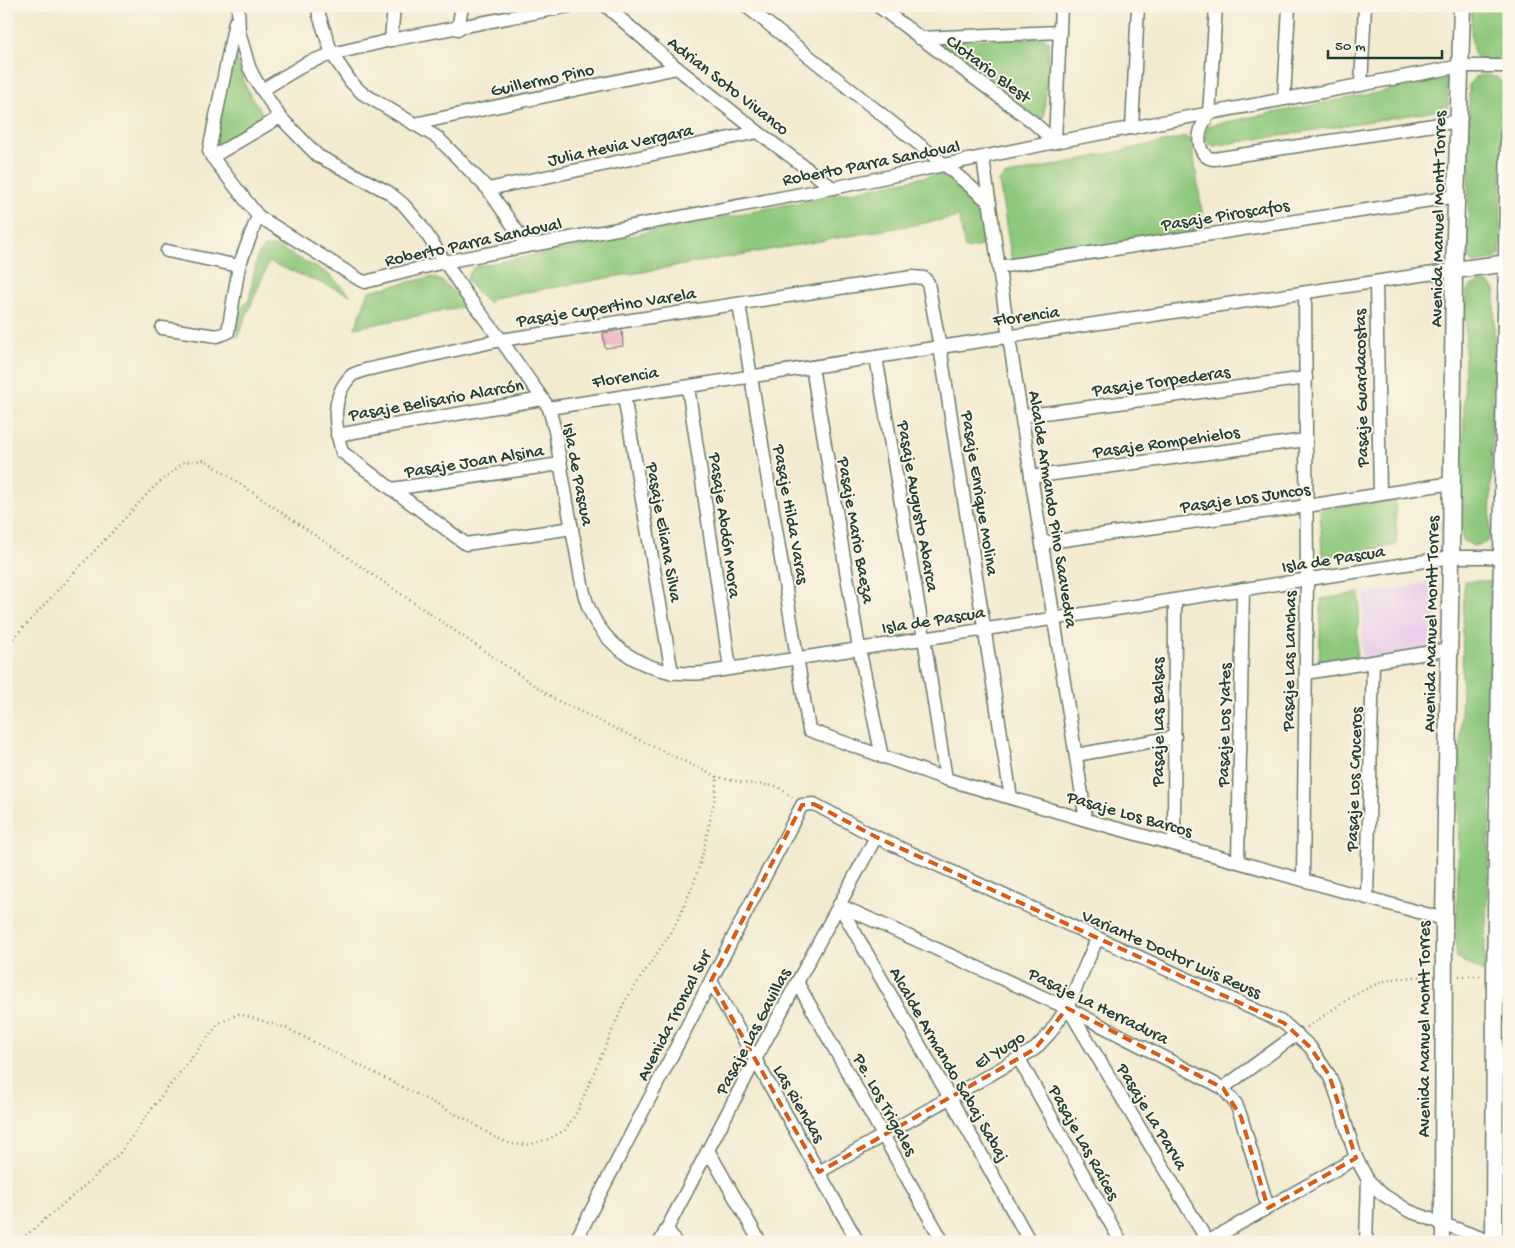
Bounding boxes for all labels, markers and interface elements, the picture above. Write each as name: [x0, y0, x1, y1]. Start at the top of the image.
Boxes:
scale bar: [1328, 28, 1441, 60]
street label: Clotario Blest: [941, 31, 1035, 110]
street label: Adrian Soto Vivanco: [662, 33, 793, 141]
text: 50 m: [1335, 38, 1366, 56]
street label: Guillermo Pino: [489, 60, 596, 103]
street label: Avenida Manuel Montt Torres: [1427, 109, 1452, 327]
street label: Julia Hevia Vergara: [546, 121, 696, 172]
street label: Roberto Parra Sandoval: [781, 137, 962, 192]
street label: Pasaje Piroscafos: [1159, 196, 1292, 237]
street label: Roberto Parra Sandoval: [383, 214, 564, 272]
street label: Pasaje Cupertino Varela: [514, 284, 698, 333]
street label: Florencia: [991, 302, 1062, 333]
street label: Pasaje Guardacostas: [1351, 307, 1374, 468]
street label: Pasaje Torpederas: [1090, 362, 1233, 403]
street label: Florencia: [590, 363, 661, 394]
street label: Pasaje Belisario Alarcón: [346, 376, 526, 427]
street label: Alcalde Armando Pino Saavedra: [1022, 389, 1081, 630]
street label: Pasaje Enrique Molina: [955, 409, 1002, 578]
street label: Pasaje Augusto Abarca: [891, 418, 942, 595]
street label: Isla de Pascua: [556, 421, 597, 529]
street label: Pasaje Rompehielos: [1091, 423, 1242, 464]
street label: Pasaje Joan Alsina: [402, 441, 546, 484]
street label: Pasaje Hilda Varas: [767, 442, 812, 587]
street label: Pasaje Abdón Mora: [703, 450, 744, 600]
street label: Pasaje Mario Baeza: [831, 455, 878, 606]
street label: Pasaje Eliana Silva: [640, 460, 685, 605]
street label: Pasaje Los Juncos: [1178, 480, 1313, 519]
street label: Avenida Manuel Montt Torres: [1420, 514, 1445, 732]
street label: Isla de Pascua: [1280, 542, 1388, 579]
street label: Pasaje Las Lanchas: [1279, 589, 1302, 732]
street label: Isla de Pascua: [880, 603, 988, 640]
street label: Pasaje Las Balsas: [1149, 656, 1170, 788]
street label: Pasaje Los Yates: [1214, 662, 1237, 788]
street label: Pasaje Los Cruceros: [1342, 705, 1369, 853]
street label: Pasaje Los Barcos: [1063, 787, 1196, 844]
street label: Variante Doctor Luis Reuss: [1077, 906, 1265, 1005]
street label: Avenida Manuel Montt Torres: [1415, 919, 1436, 1137]
street label: Avenida Troncal Sur: [633, 946, 718, 1085]
street label: Pasaje Las Gavillas: [711, 964, 797, 1100]
street label: Alcalde Armando Sabaj Sabaj: [883, 964, 1012, 1166]
street label: Pasaje La Herradura: [1023, 964, 1173, 1051]
street label: El Yugo: [971, 1027, 1030, 1075]
street label: Pe. Los Trigales: [847, 1050, 921, 1161]
street label: Pasaje La Parva: [1110, 1059, 1191, 1175]
street label: Las Riendas: [767, 1062, 829, 1148]
street label: Pasaje Las Raíces: [1042, 1081, 1124, 1206]

